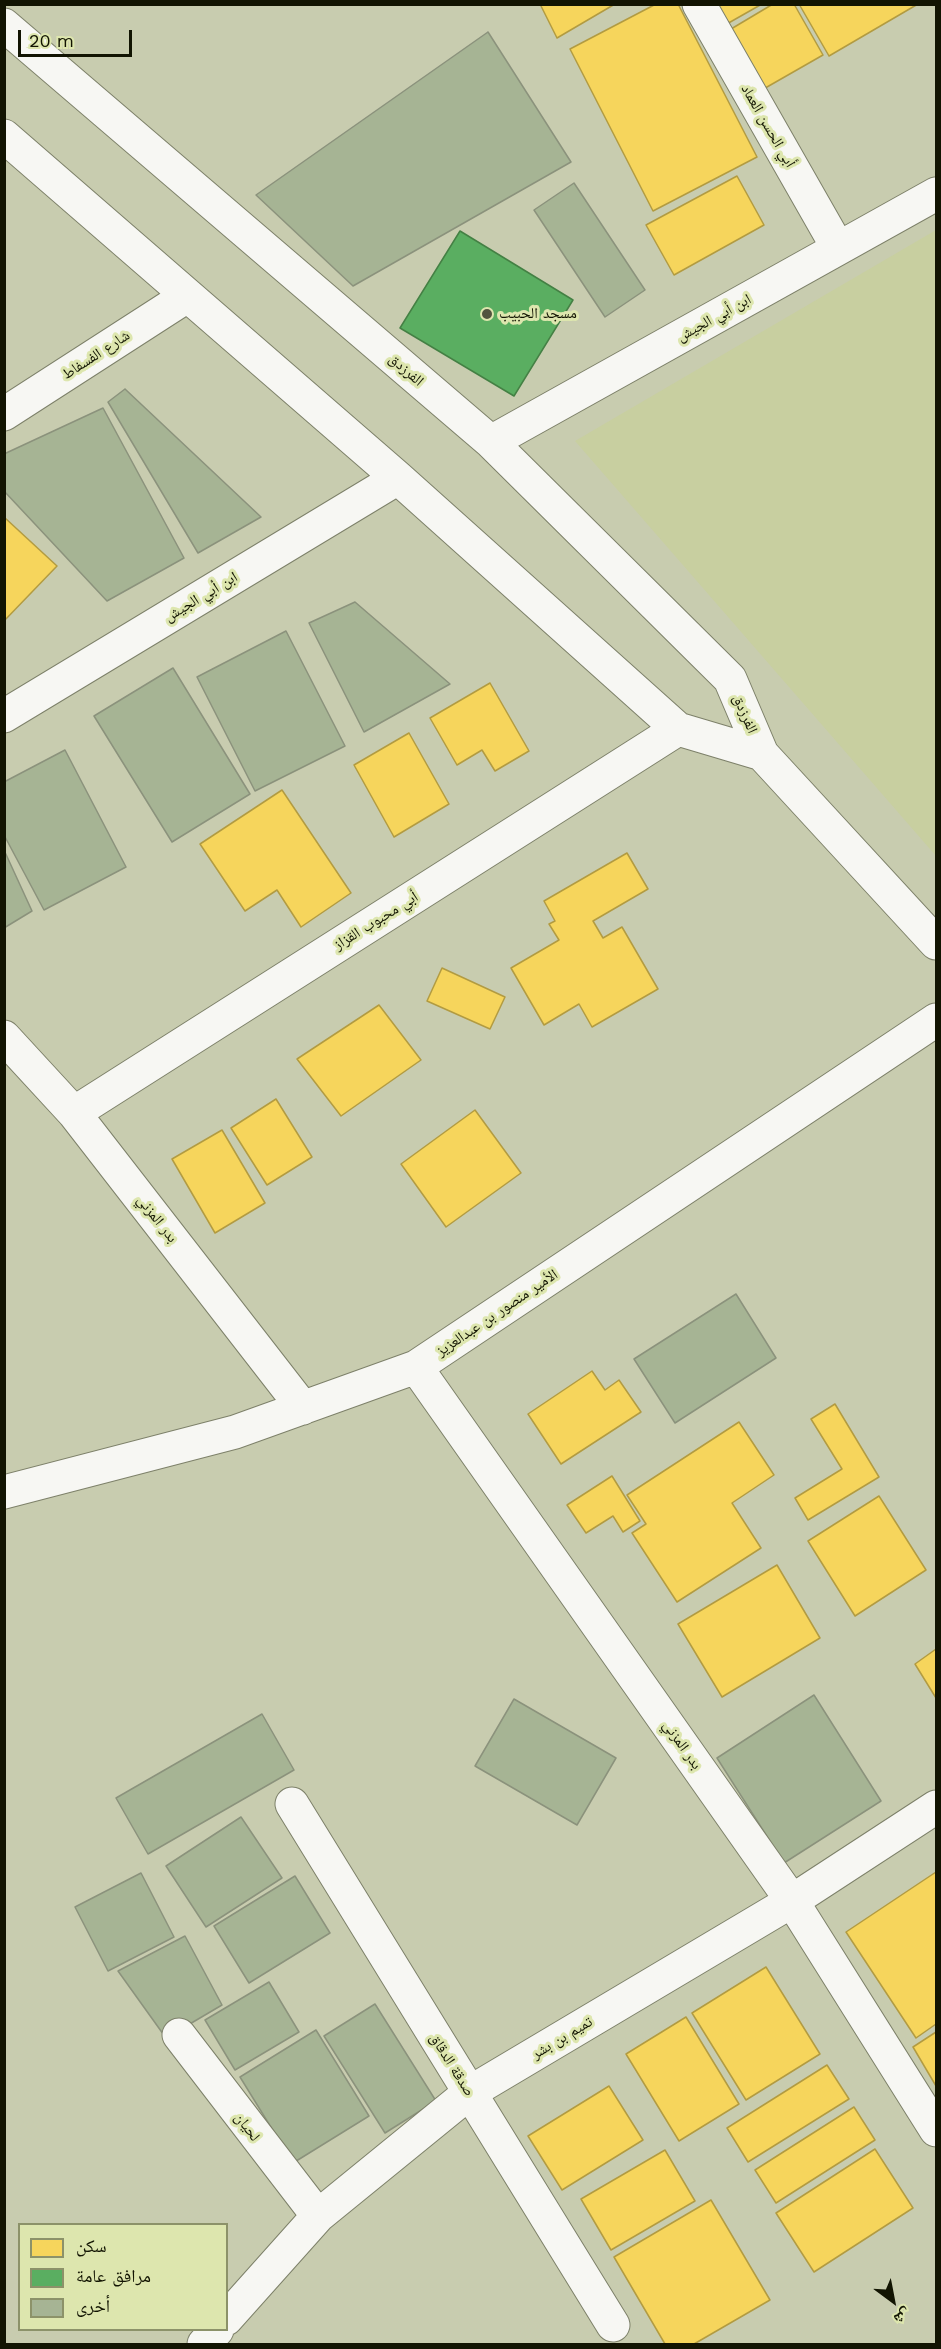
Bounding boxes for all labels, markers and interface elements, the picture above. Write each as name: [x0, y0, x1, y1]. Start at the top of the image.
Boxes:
scale bar: [21, 18, 135, 56]
text: 20 m: [29, 30, 74, 51]
street label: أبي الحسن العماد: [737, 81, 799, 171]
street label: ابن أبي الجيش: [674, 290, 754, 346]
place label: مسجد الحبيب: [499, 305, 577, 323]
marker: مسجد الحبيب: [480, 307, 494, 321]
street label: شارع الفسفاط: [59, 326, 133, 384]
street label: الفرزدق: [385, 350, 427, 390]
street label: ابن أبي الجيش: [161, 568, 241, 626]
street label: الفرزدق: [729, 692, 761, 736]
street label: أبي محبوب القزاز: [331, 888, 421, 954]
street label: بدر المزني: [133, 1192, 181, 1246]
street label: الأمير منصور بن عبدالعزيز: [433, 1266, 561, 1360]
street label: بدر المزني: [659, 1717, 705, 1773]
street label: تميم بن بشر: [528, 2013, 596, 2063]
street label: صدقة الدقاق: [426, 2030, 478, 2100]
street label: لحيان: [230, 2109, 264, 2145]
legend: [18, 2223, 228, 2331]
text: سكن: [76, 2235, 107, 2256]
text: مرافق عامة: [76, 2265, 151, 2286]
north arrow: [863, 2271, 923, 2331]
text: أخرى: [76, 2295, 110, 2316]
text: ش: [891, 2304, 915, 2329]

